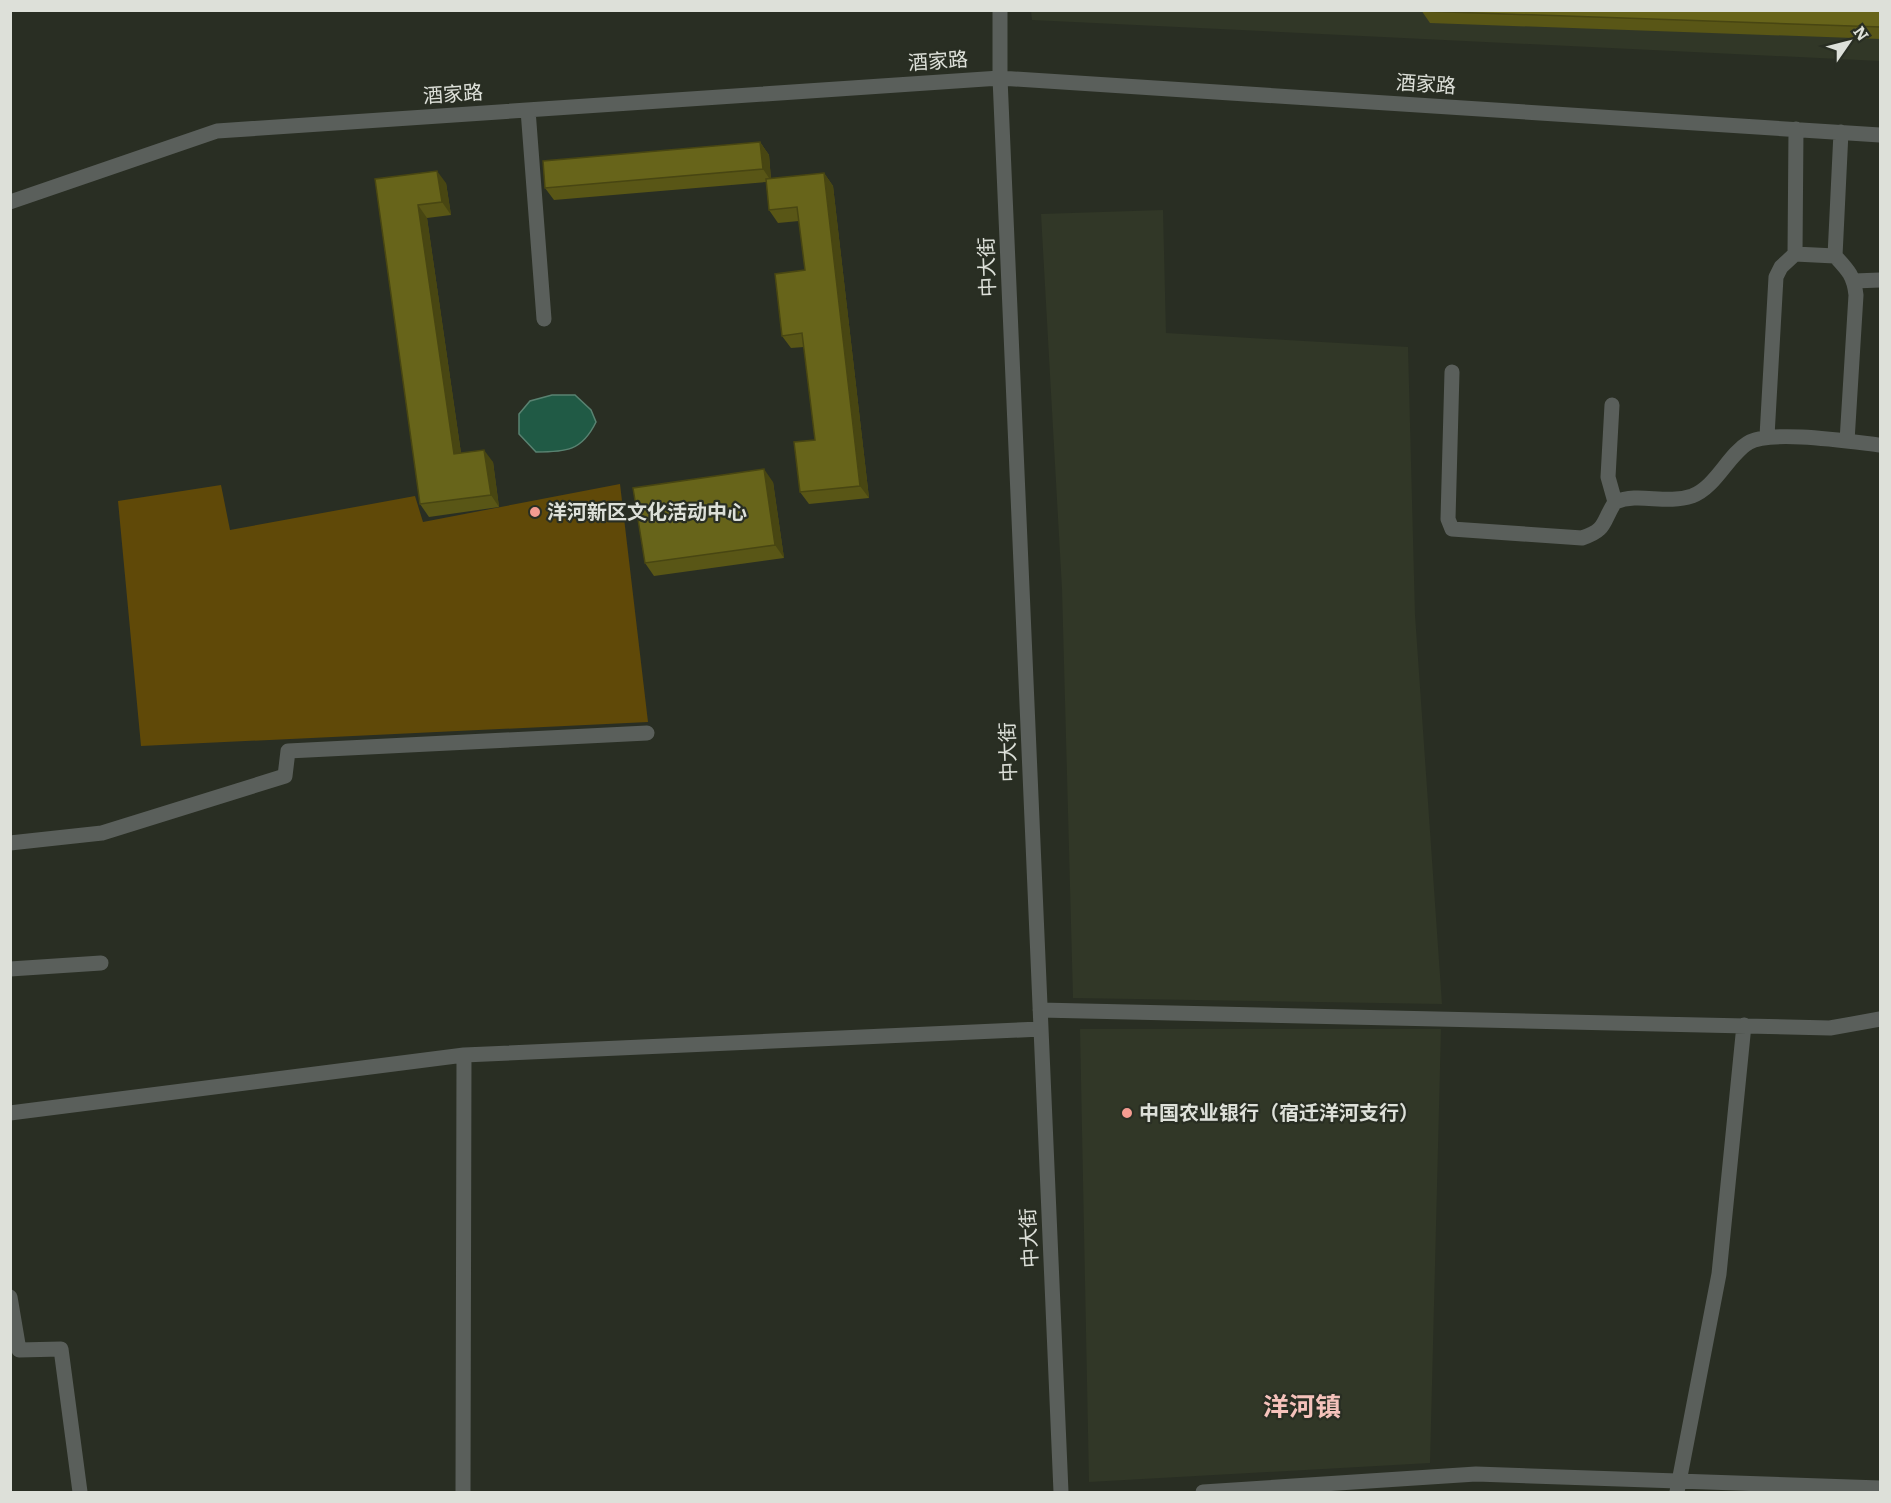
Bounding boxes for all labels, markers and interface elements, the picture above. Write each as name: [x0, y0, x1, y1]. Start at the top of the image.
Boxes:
north arrow: [1819, 12, 1879, 72]
text: N: [1848, 20, 1876, 45]
street label: 酒家路: [907, 42, 969, 76]
street label: 酒家路: [1395, 65, 1457, 99]
street label: 酒家路: [422, 75, 484, 109]
street label: 中大街: [969, 237, 1001, 298]
place label: 洋河新区文化活动中心: [547, 495, 747, 525]
marker: 洋河新区文化活动中心: [528, 505, 542, 519]
street label: 中大街: [990, 722, 1022, 783]
place label: 中国农业银行（宿迁洋河支行）: [1139, 1096, 1419, 1126]
marker: 中国农业银行（宿迁洋河支行）: [1120, 1106, 1134, 1120]
street label: 中大街: [1010, 1207, 1044, 1269]
district label: 洋河镇: [1263, 1385, 1341, 1424]

